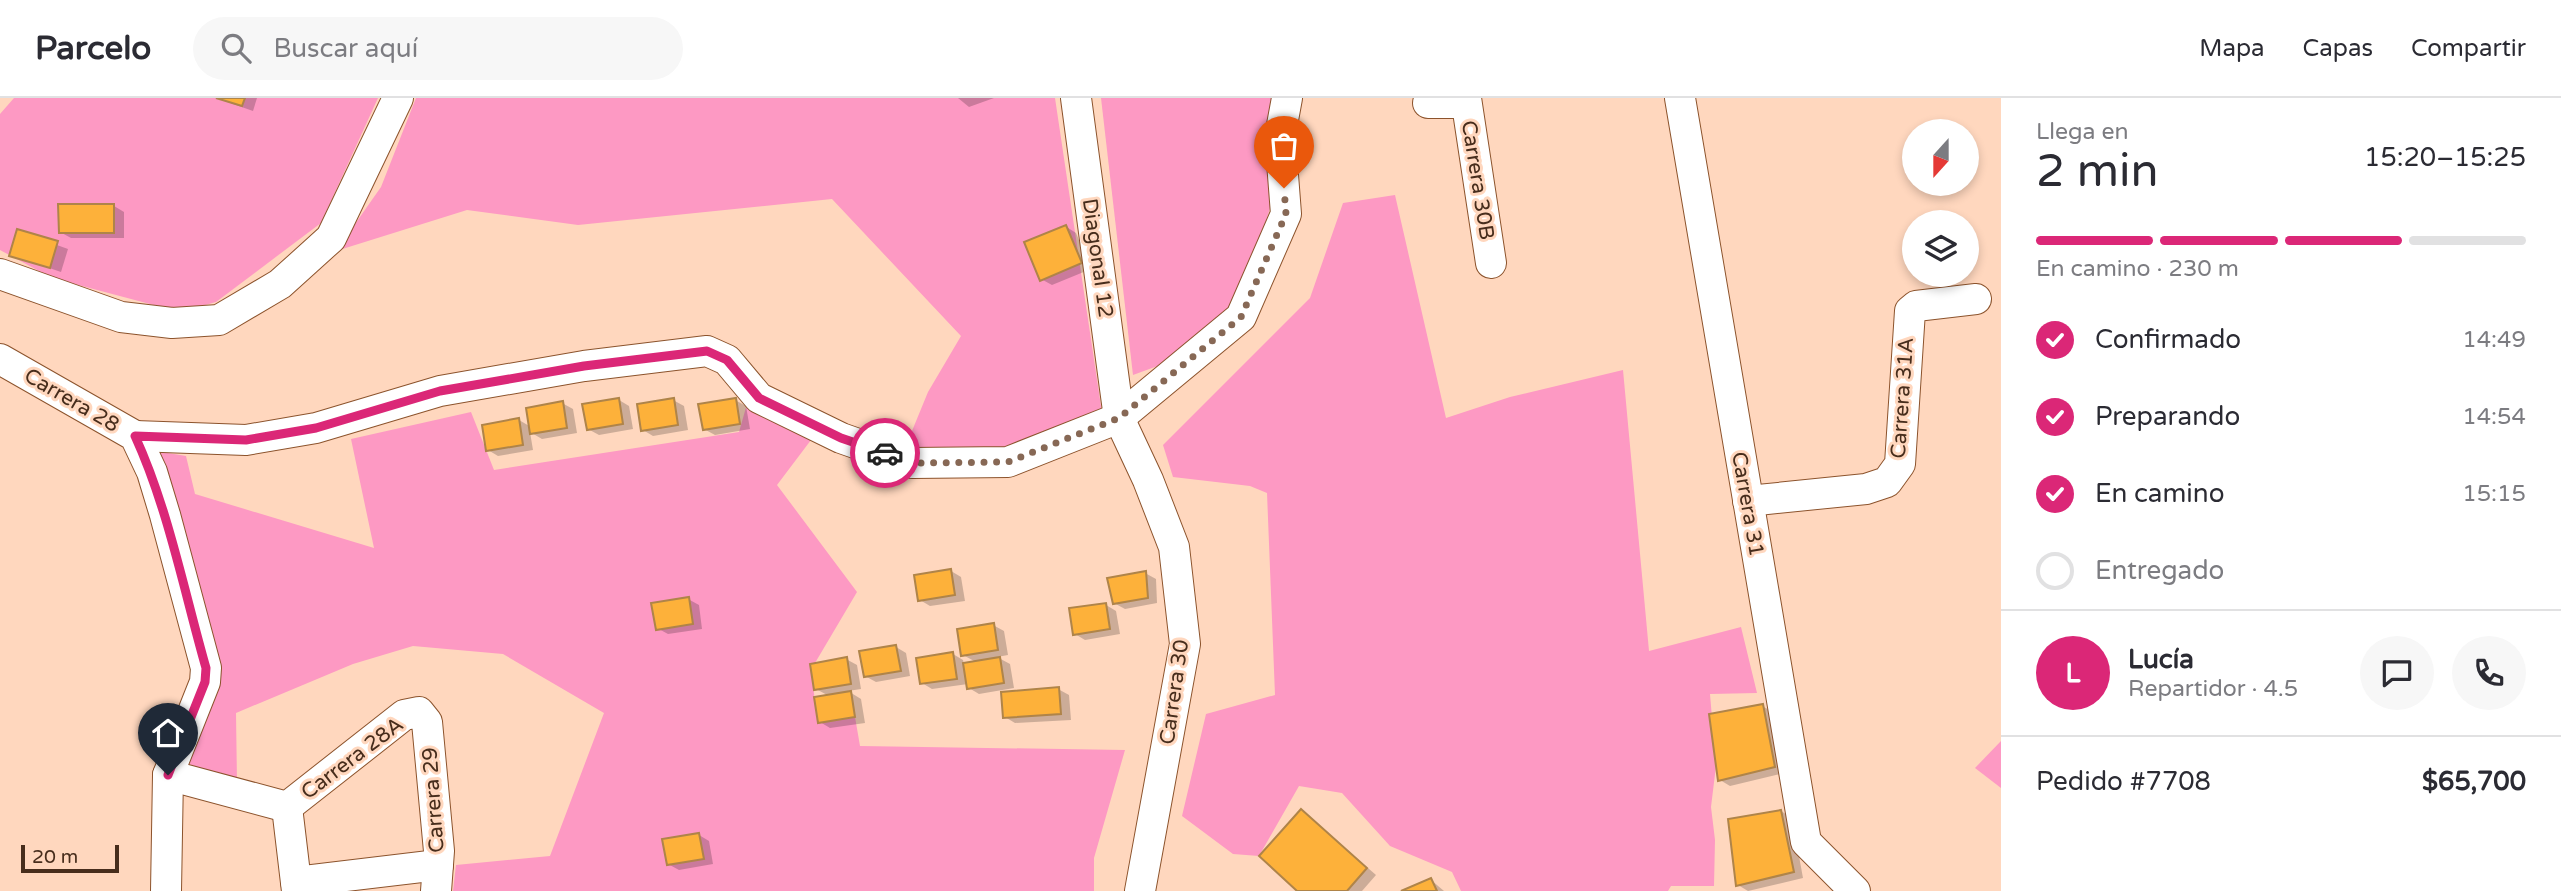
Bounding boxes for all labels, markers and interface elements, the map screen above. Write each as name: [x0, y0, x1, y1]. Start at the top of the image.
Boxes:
search box: [193, 17, 683, 80]
text: Parcelo: [35, 29, 151, 68]
icon: search: [217, 29, 255, 67]
text: Buscar aquí: [273, 33, 418, 64]
text: Mapa: [2199, 34, 2265, 63]
text: Capas: [2303, 34, 2373, 63]
text: Compartir: [2411, 34, 2526, 63]
pin: [1254, 116, 1314, 188]
text: Llega en: [2036, 118, 2128, 146]
street label: Carrera 30B: [1456, 119, 1499, 241]
north arrow: [1902, 119, 1979, 196]
map controls: [1902, 119, 1979, 287]
icon: bag: [1265, 127, 1303, 165]
text: 15:20–15:25: [2364, 142, 2526, 173]
text: 2 min: [2036, 144, 2159, 199]
street label: Diagonal 12: [1077, 197, 1118, 319]
button: layers: [1902, 210, 1979, 287]
text: En camino · 230 m: [2036, 255, 2239, 283]
icon: check: [2036, 321, 2074, 359]
text: Confirmado: [2095, 324, 2241, 355]
text: 14:49: [2462, 326, 2526, 354]
street label: Carrera 31A: [1886, 337, 1919, 459]
street label: Carrera 28: [20, 363, 124, 438]
icon: check: [2036, 398, 2074, 436]
text: Preparando: [2095, 401, 2240, 432]
text: 14:54: [2462, 403, 2526, 431]
courier: [850, 418, 920, 488]
icon: car: [866, 434, 904, 472]
street label: Carrera 31: [1726, 450, 1769, 558]
icon: check: [2036, 475, 2074, 513]
text: En camino: [2095, 478, 2224, 509]
text: 15:15: [2462, 480, 2526, 508]
text: Entregado: [2095, 555, 2224, 586]
button: chat: [2360, 636, 2434, 710]
button: phone: [2452, 636, 2526, 710]
street label: Carrera 30: [1155, 638, 1194, 746]
text: Lucía: [2128, 644, 2194, 675]
text: L: [2066, 658, 2080, 689]
text: Repartidor · 4.5: [2128, 675, 2298, 703]
pin: [138, 703, 198, 775]
street label: Carrera 28A: [296, 712, 408, 805]
icon: home: [149, 714, 187, 752]
street label: Carrera 29: [417, 746, 450, 854]
text: Pedido #7708: [2036, 766, 2211, 797]
text: $65,700: [2422, 766, 2526, 797]
scale bar: [21, 842, 119, 874]
text: 20 m: [32, 846, 78, 868]

